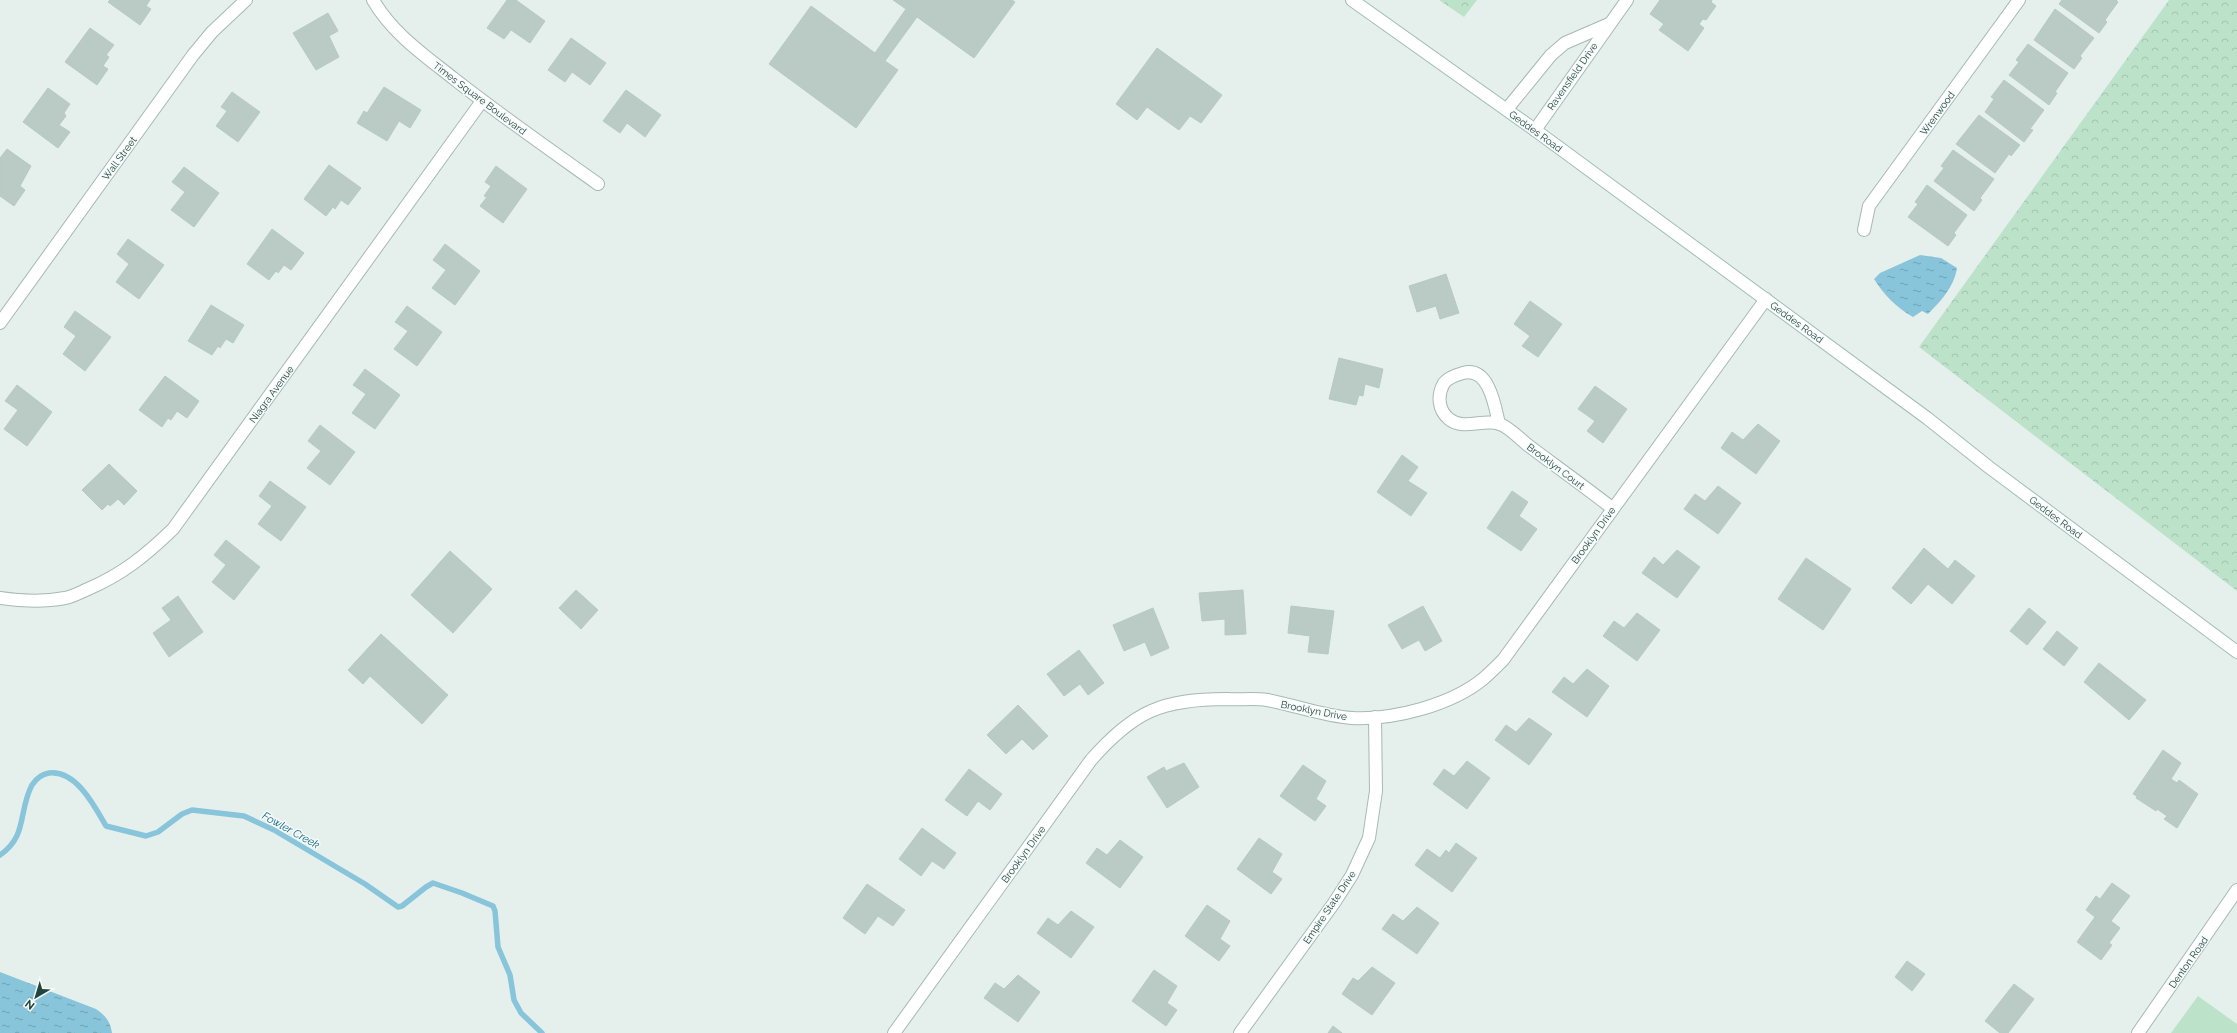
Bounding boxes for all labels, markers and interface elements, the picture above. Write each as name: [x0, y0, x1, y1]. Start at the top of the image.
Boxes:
street label: Ravensfield Drive: [1545, 40, 1600, 112]
street label: Times Square Boulevard: [431, 60, 528, 137]
street label: Wrenwood: [1918, 89, 1957, 137]
street label: Geddes Road: [1507, 109, 1564, 154]
street label: Wall Street: [100, 134, 139, 182]
street label: Geddes Road: [1768, 300, 1825, 345]
street label: Niagra Avenue: [247, 364, 296, 425]
street label: Brooklyn Court: [1525, 441, 1587, 492]
street label: Geddes Road: [2027, 494, 2084, 541]
street label: Brooklyn Drive: [1569, 505, 1618, 566]
street label: Brooklyn Drive: [1280, 699, 1348, 722]
water label: Fowler Creek: [260, 809, 322, 852]
street label: Brooklyn Drive: [999, 824, 1048, 885]
street label: Empire State Drive: [1301, 869, 1358, 946]
street label: Denton Road: [2167, 934, 2210, 990]
north arrow: [16, 977, 56, 1017]
text: N: [23, 997, 37, 1012]

